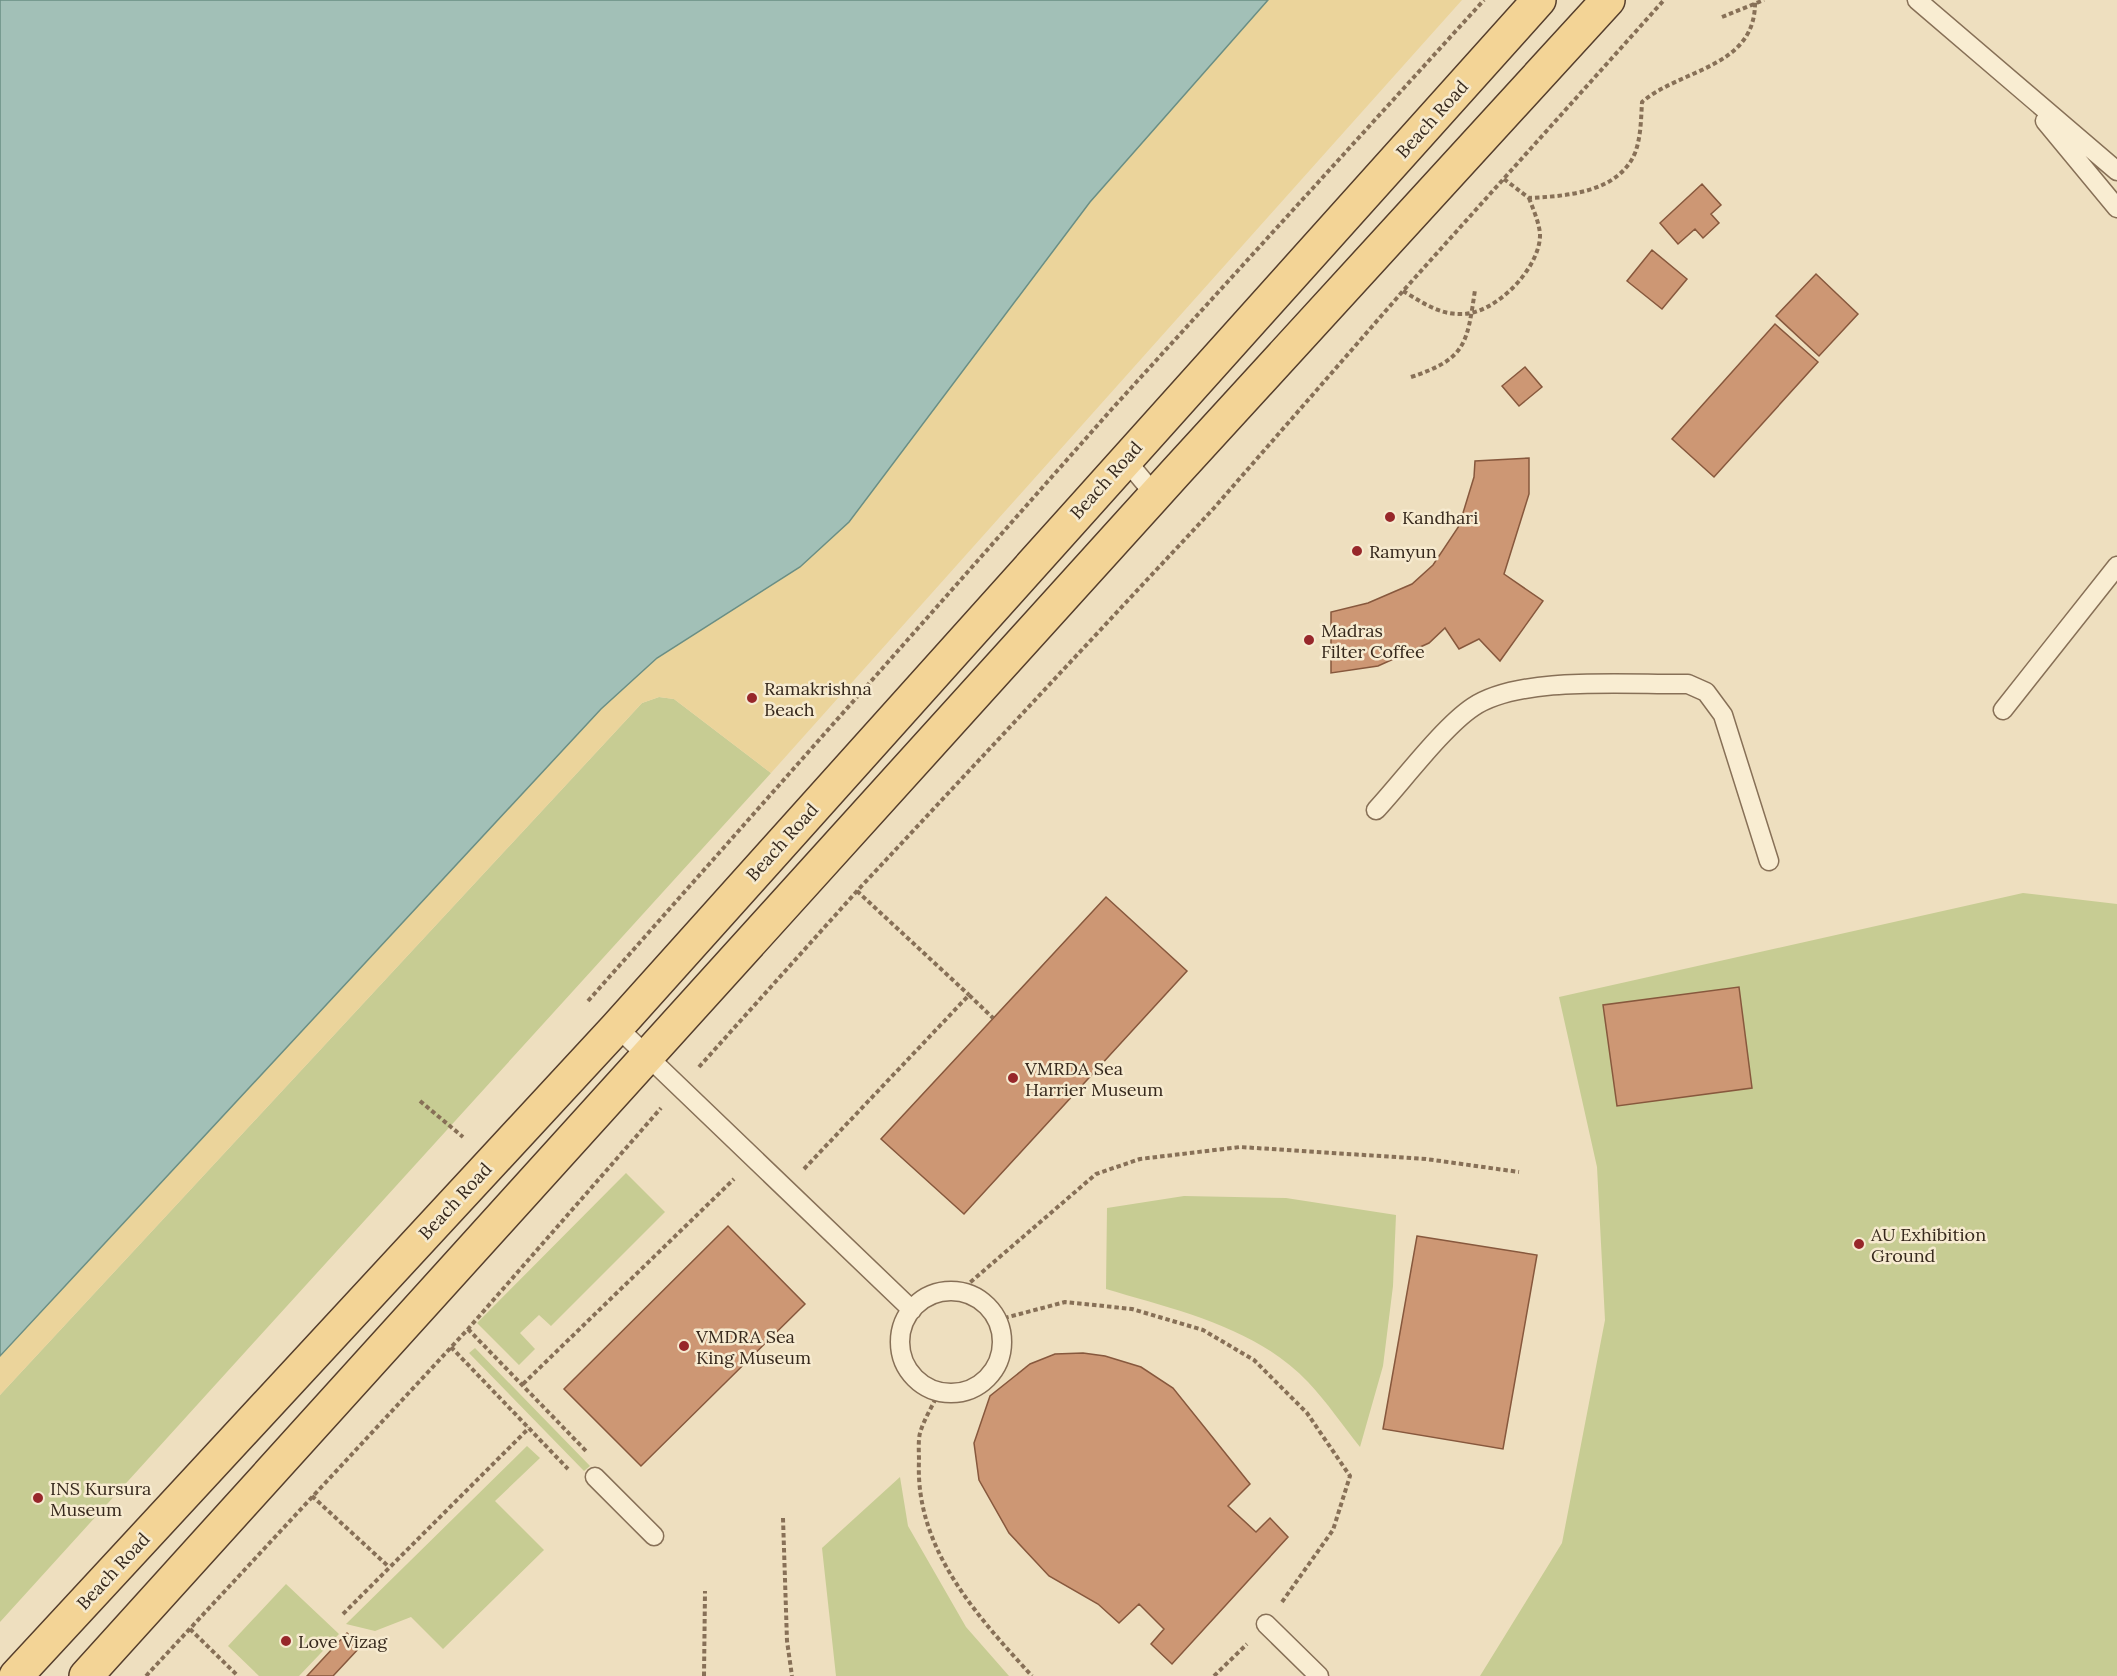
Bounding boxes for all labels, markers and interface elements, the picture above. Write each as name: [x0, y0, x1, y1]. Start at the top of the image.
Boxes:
street label: Beach Road: [1391, 75, 1473, 163]
street label: Beach Road: [1065, 436, 1147, 524]
place label: Kandhari: [1402, 506, 1478, 529]
marker: Kandhari: [1383, 510, 1397, 524]
place label: Ramyun: [1369, 540, 1437, 563]
marker: Ramyun: [1350, 544, 1364, 558]
place label: Madras Filter Coffee: [1321, 619, 1425, 663]
marker: Madras Filter Coffee: [1302, 633, 1316, 647]
place label: Ramakrishna Beach: [764, 677, 872, 721]
marker: Ramakrishna Beach: [745, 691, 759, 705]
street label: Beach Road: [741, 798, 823, 886]
place label: VMRDA Sea Harrier Museum: [1024, 1057, 1163, 1101]
marker: VMRDA Sea Harrier Museum: [1006, 1071, 1020, 1085]
street label: Beach Road: [413, 1157, 497, 1244]
place label: AU Exhibition Ground: [1870, 1223, 1986, 1267]
marker: AU Exhibition Ground: [1852, 1237, 1866, 1251]
place label: VMDRA Sea King Museum: [695, 1325, 811, 1369]
marker: VMDRA Sea King Museum: [677, 1339, 691, 1353]
place label: INS Kursura Museum: [50, 1477, 151, 1521]
marker: INS Kursura Museum: [31, 1491, 45, 1505]
street label: Beach Road: [71, 1527, 155, 1614]
place label: Love Vizag: [298, 1630, 388, 1653]
marker: Love Vizag: [279, 1634, 293, 1648]

